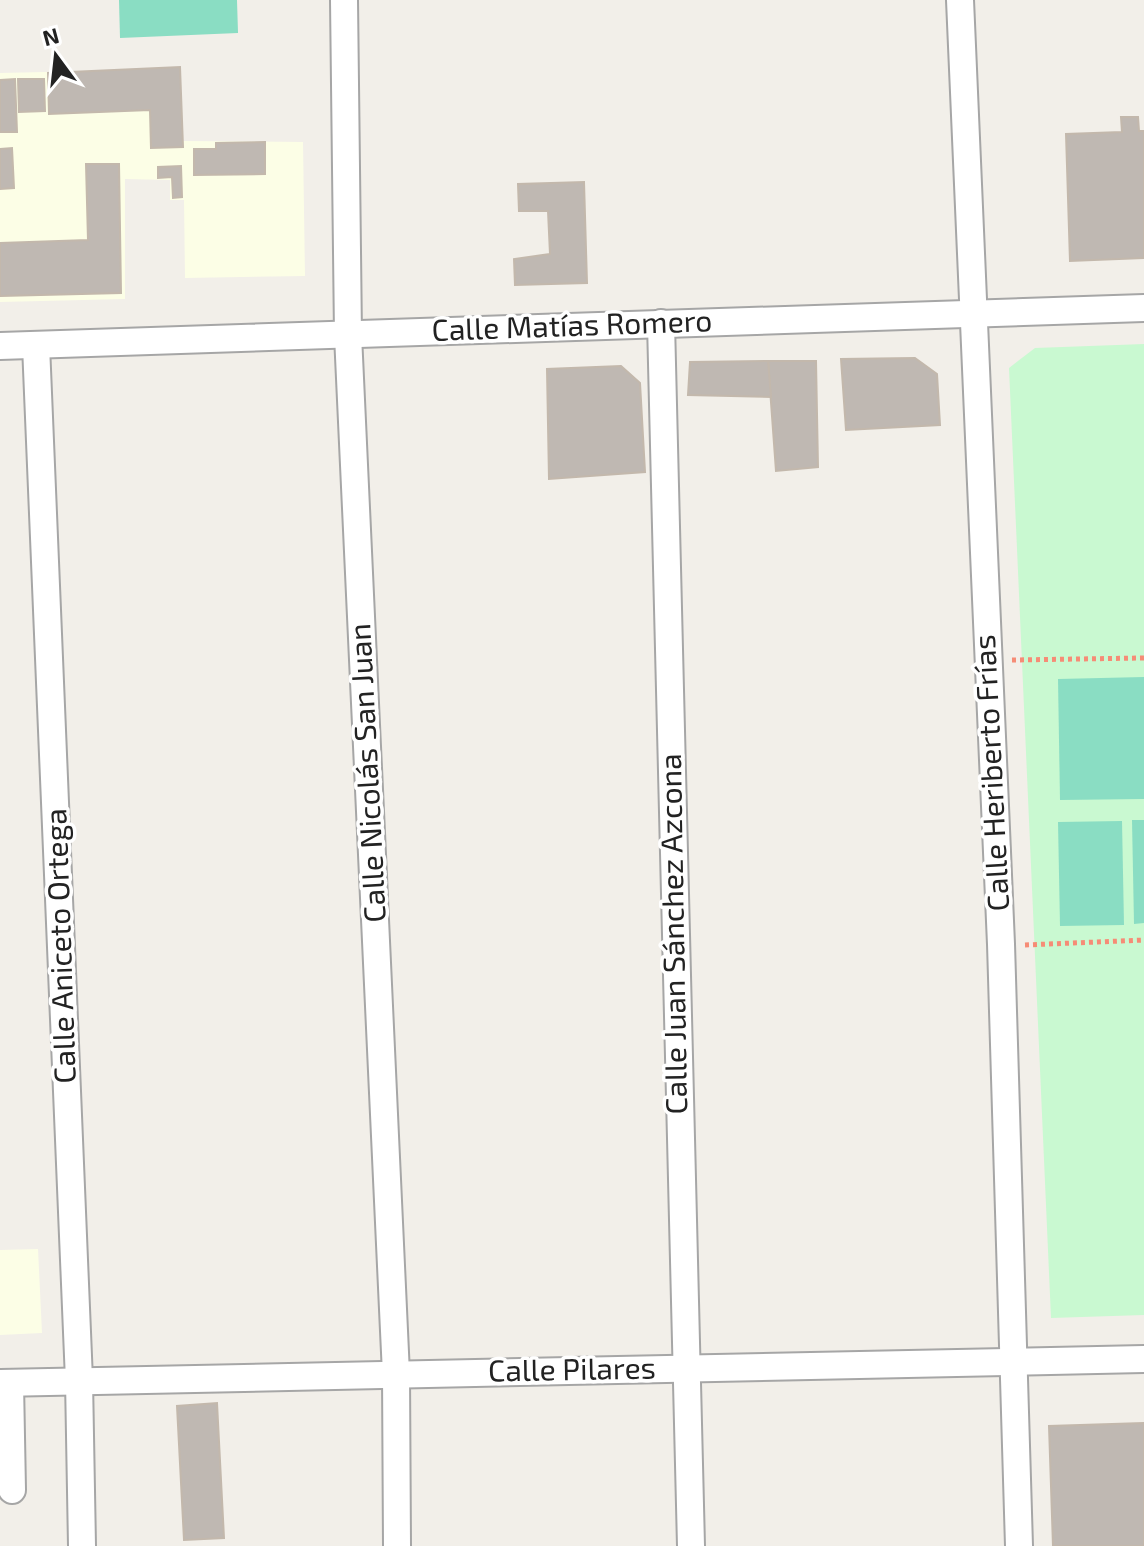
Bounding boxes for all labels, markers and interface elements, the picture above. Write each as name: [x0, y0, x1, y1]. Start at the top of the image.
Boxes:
north arrow: [16, 16, 96, 96]
text: N: [40, 21, 62, 50]
street label: Calle Matías Romero: [431, 301, 713, 347]
street label: Calle Nicolás San Juan: [340, 623, 392, 924]
street label: Calle Heriberto Frías: [965, 634, 1015, 912]
street label: Calle Juan Sánchez Azcona: [651, 753, 693, 1115]
street label: Calle Aniceto Ortega: [36, 808, 82, 1084]
street label: Calle Pilares: [488, 1349, 656, 1387]

